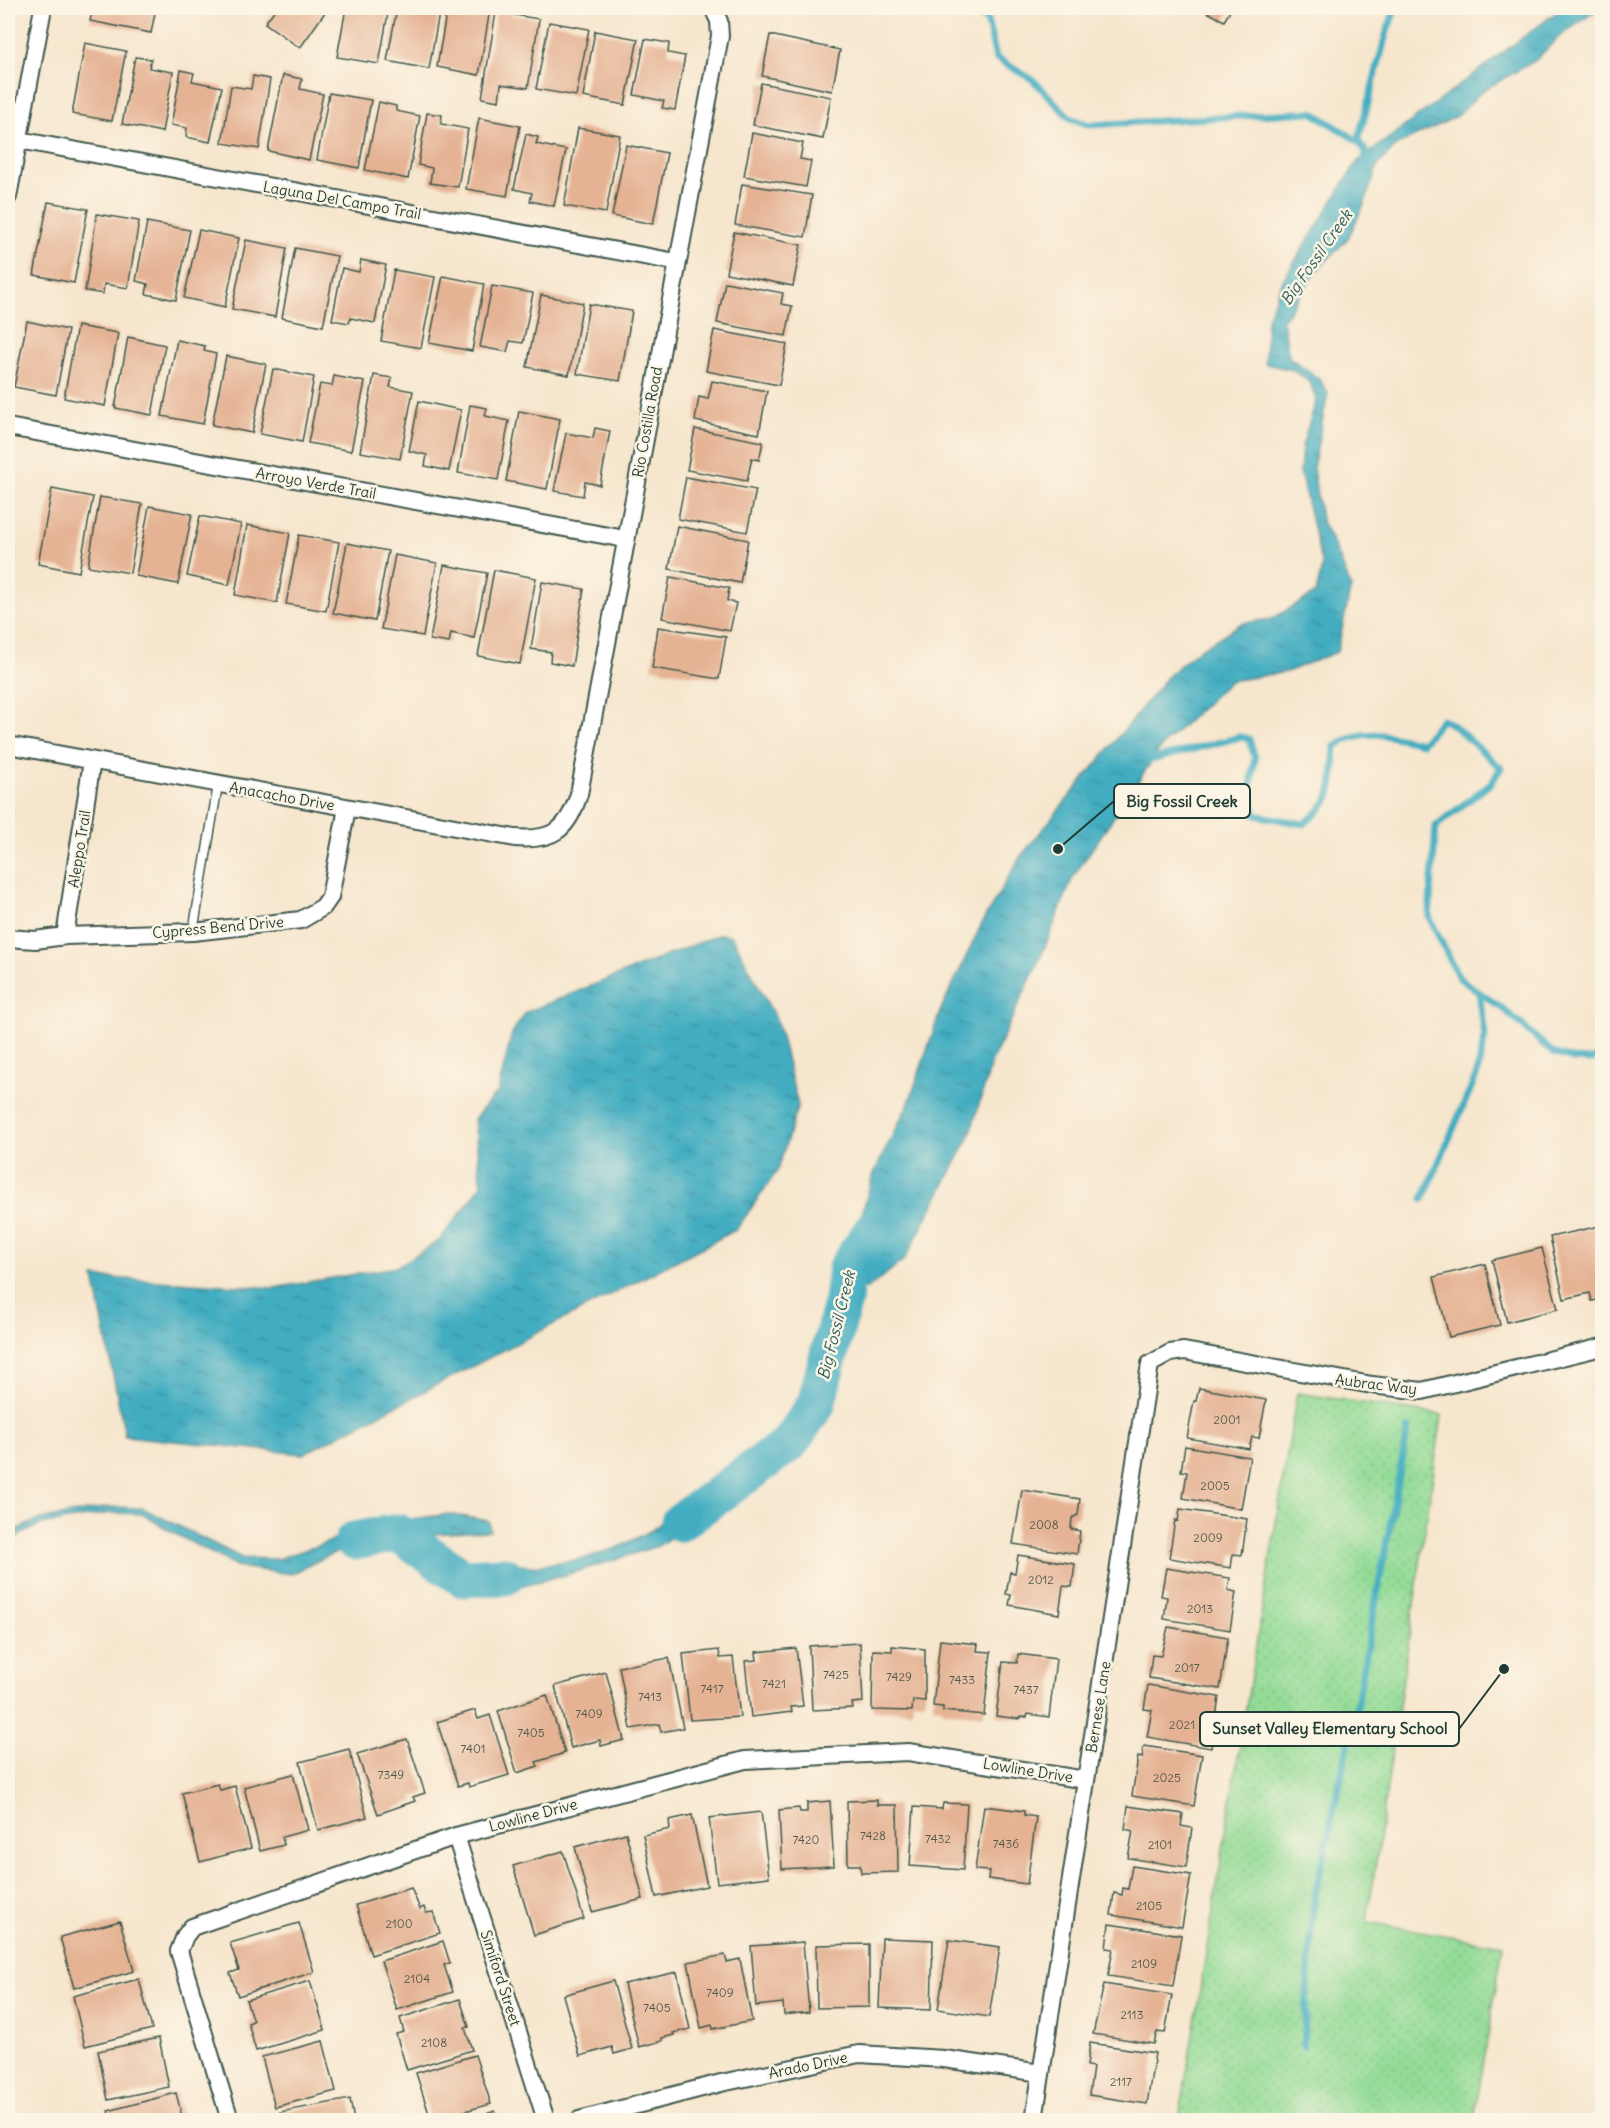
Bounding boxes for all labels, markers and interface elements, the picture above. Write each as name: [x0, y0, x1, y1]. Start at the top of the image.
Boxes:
street label: Laguna Del Campo Trail: [261, 177, 423, 223]
water label: Big Fossil Creek: [1276, 204, 1357, 308]
street label: Rio Costilla Road: [628, 365, 666, 479]
street label: Arroyo Verde Trail: [254, 463, 378, 503]
street label: Anacacho Drive: [228, 777, 336, 815]
callout: Big Fossil Creek: [1114, 784, 1250, 818]
text: Big Fossil Creek: [1126, 791, 1238, 812]
street label: Aleppo Trail: [63, 809, 95, 889]
street label: Cypress Bend Drive: [151, 912, 285, 942]
water label: Big Fossil Creek: [813, 1267, 860, 1382]
street label: Aubrac Way: [1334, 1370, 1418, 1398]
house number: 2001: [1213, 1412, 1241, 1427]
house number: 2005: [1200, 1478, 1230, 1493]
house number: 2008: [1029, 1517, 1059, 1532]
house number: 2009: [1193, 1530, 1223, 1545]
house number: 2012: [1028, 1572, 1054, 1587]
house number: 2013: [1187, 1601, 1213, 1616]
street label: Bernese Lane: [1081, 1660, 1115, 1754]
house number: 2017: [1174, 1660, 1200, 1675]
house number: 7425: [823, 1667, 849, 1682]
house number: 7429: [886, 1669, 912, 1684]
house number: 7433: [949, 1672, 975, 1687]
house number: 7421: [762, 1676, 786, 1691]
house number: 7417: [700, 1681, 724, 1696]
house number: 7437: [1013, 1682, 1039, 1697]
house number: 7413: [638, 1689, 662, 1704]
house number: 7409: [575, 1706, 603, 1721]
callout: Sunset Valley Elementary School: [1200, 1712, 1459, 1746]
house number: 2021: [1169, 1717, 1195, 1732]
text: Sunset Valley Elementary School: [1213, 1718, 1447, 1739]
house number: 7405: [517, 1725, 545, 1740]
house number: 7401: [460, 1741, 486, 1756]
street label: Lowline Drive: [982, 1754, 1074, 1786]
house number: 7349: [378, 1767, 404, 1782]
house number: 2025: [1153, 1770, 1181, 1785]
street label: Lowline Drive: [487, 1794, 579, 1836]
house number: 7428: [860, 1828, 886, 1843]
house number: 7432: [925, 1831, 951, 1846]
house number: 7420: [792, 1832, 820, 1847]
house number: 7436: [993, 1836, 1019, 1851]
house number: 2101: [1148, 1837, 1172, 1852]
house number: 2105: [1136, 1898, 1162, 1913]
house number: 2100: [385, 1916, 413, 1931]
street label: Simiford Street: [477, 1928, 525, 2028]
house number: 2109: [1131, 1956, 1157, 1971]
house number: 2104: [404, 1971, 430, 1986]
house number: 7409: [706, 1985, 734, 2000]
house number: 7405: [643, 2000, 671, 2015]
house number: 2113: [1121, 2007, 1144, 2022]
house number: 2108: [421, 2035, 447, 2050]
street label: Arado Drive: [767, 2047, 849, 2083]
house number: 2117: [1110, 2074, 1132, 2089]

